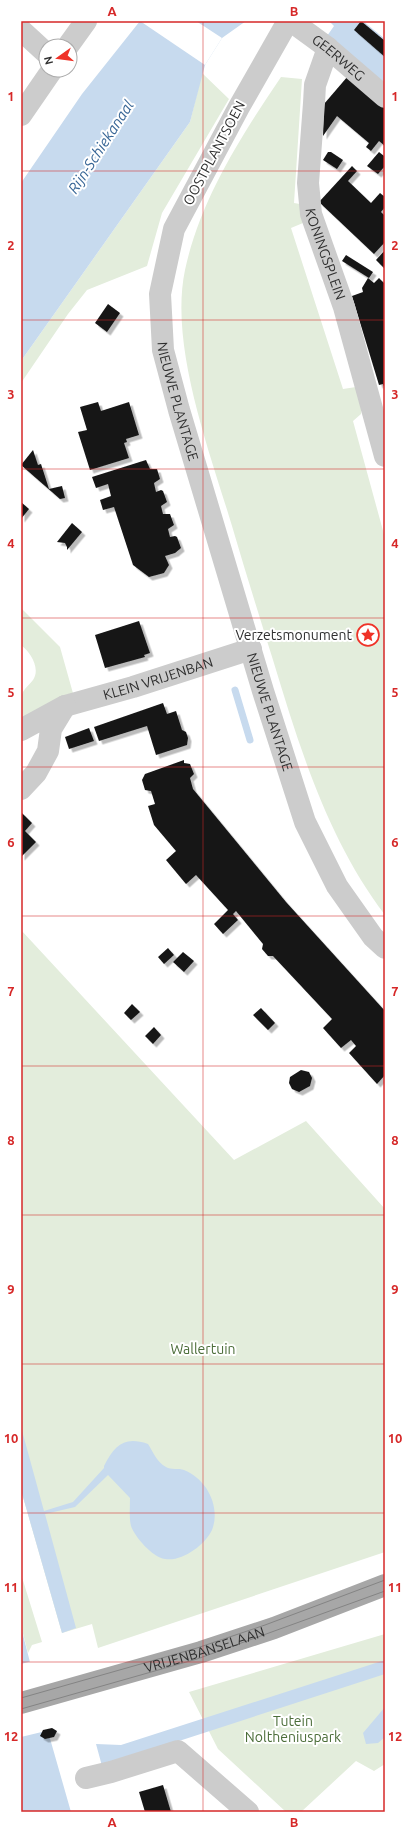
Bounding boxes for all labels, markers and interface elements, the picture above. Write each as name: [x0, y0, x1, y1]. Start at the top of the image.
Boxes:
text: A: [107, 4, 117, 18]
text: B: [290, 4, 299, 18]
street label: GEERWEG: [309, 31, 368, 84]
north arrow: [38, 38, 78, 78]
text: N: [41, 55, 55, 66]
text: 1: [7, 89, 15, 103]
text: 1: [391, 89, 399, 103]
water label: Rijn-Schiekanaal: [64, 96, 137, 196]
street label: OOSTPLANTSOEN: [180, 98, 248, 208]
street label: KONINGSPLEIN: [302, 208, 349, 302]
text: 2: [7, 238, 15, 252]
text: 2: [391, 238, 399, 252]
street label: NIEUWE PLANTAGE: [155, 341, 202, 463]
text: 3: [7, 387, 15, 401]
text: 3: [391, 387, 399, 401]
text: 4: [7, 536, 15, 550]
text: 4: [391, 536, 399, 550]
place icon: Verzetsmonument: [355, 622, 381, 648]
place label: Verzetsmonument: [235, 627, 352, 643]
street label: NIEUWE PLANTAGE: [244, 651, 296, 773]
street label: KLEIN VRIJENBAN: [101, 654, 215, 703]
text: 5: [7, 685, 15, 699]
text: 5: [391, 685, 399, 699]
text: 6: [7, 835, 15, 849]
text: 6: [391, 835, 399, 849]
text: 7: [7, 984, 15, 998]
text: 7: [391, 984, 399, 998]
text: 8: [7, 1133, 15, 1147]
text: 8: [391, 1133, 399, 1147]
text: 9: [7, 1282, 15, 1296]
text: 9: [391, 1282, 399, 1296]
park label: Wallertuin: [170, 1341, 236, 1357]
text: 10: [4, 1431, 18, 1445]
text: 10: [388, 1431, 402, 1445]
text: 11: [4, 1580, 18, 1594]
text: 11: [388, 1580, 402, 1594]
street label: VRIJENBANSELAAN: [142, 1624, 267, 1676]
park label: Tutein Noltheniuspark: [245, 1713, 341, 1745]
text: 12: [4, 1729, 18, 1743]
text: 12: [388, 1729, 402, 1743]
text: A: [107, 1815, 117, 1829]
text: B: [290, 1815, 299, 1829]

